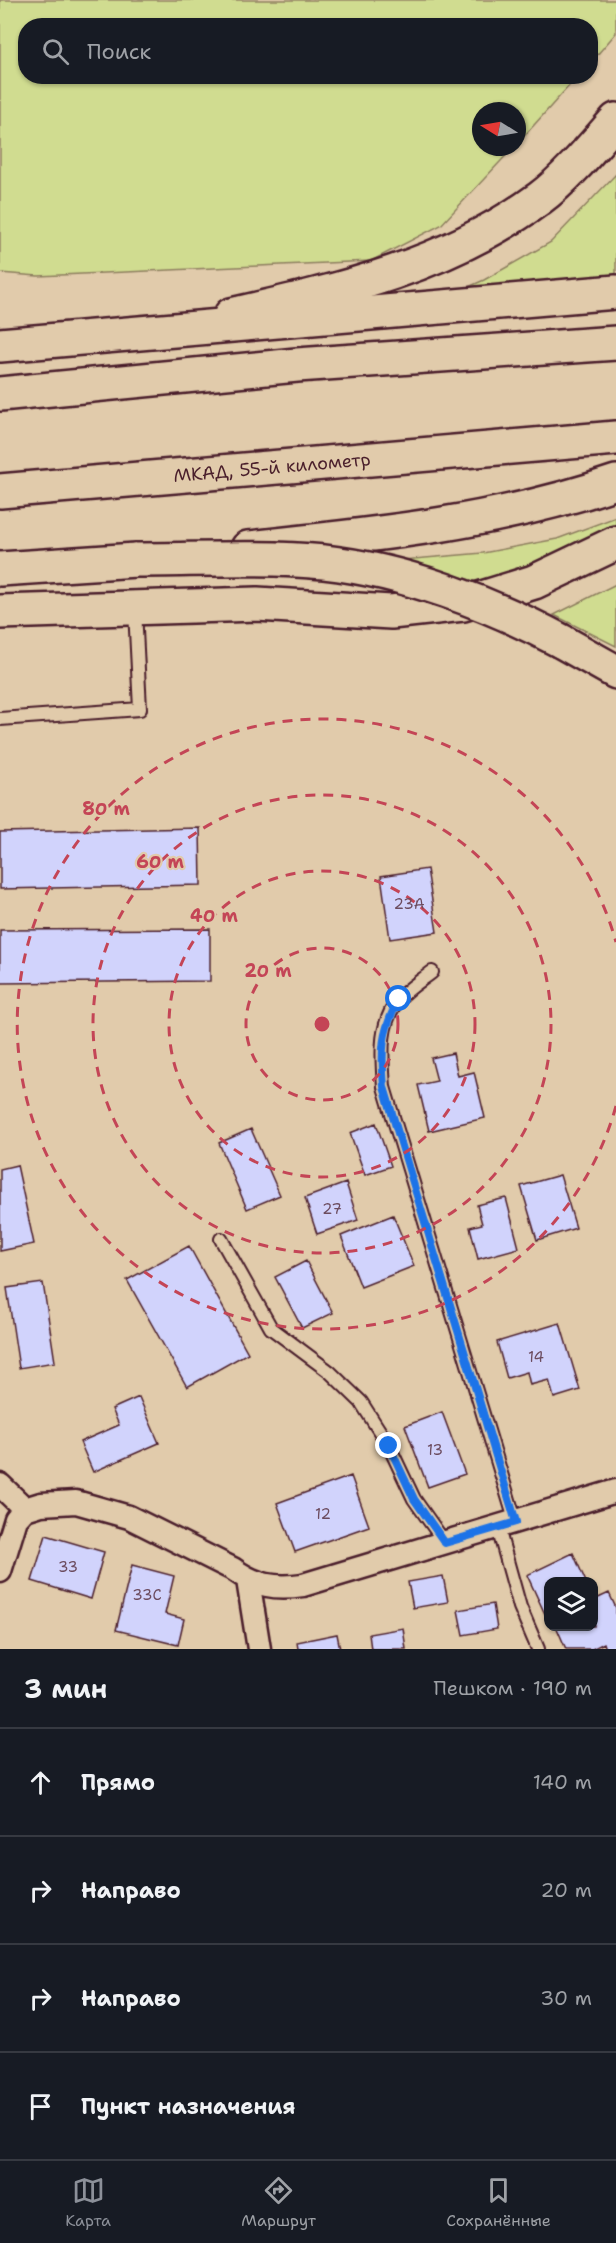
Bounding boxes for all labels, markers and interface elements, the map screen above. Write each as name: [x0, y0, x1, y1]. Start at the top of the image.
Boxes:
search box: [18, 18, 598, 84]
icon: search: [39, 35, 72, 68]
text: Поиск: [87, 37, 151, 66]
north arrow: [472, 102, 526, 156]
street label: МКАД, 55-й километр: [172, 447, 372, 488]
text: 80 m: [82, 797, 130, 821]
text: 60 m: [136, 850, 184, 874]
house number: 23А: [393, 894, 425, 914]
text: 40 m: [190, 904, 238, 928]
text: 20 m: [244, 959, 292, 983]
route start: [385, 985, 411, 1011]
centre of rings: [312, 1014, 332, 1034]
house number: 27: [322, 1199, 342, 1219]
house number: 14: [528, 1347, 544, 1367]
route end: [375, 1432, 401, 1458]
house number: 13: [427, 1440, 443, 1460]
house number: 12: [315, 1504, 331, 1524]
house number: 33: [58, 1557, 78, 1577]
map controls: [544, 1577, 598, 1631]
button: layers: [544, 1577, 598, 1631]
house number: 33С: [132, 1585, 162, 1605]
text: 3 мин: [24, 1671, 107, 1706]
text: Пешком · 190 m: [434, 1675, 592, 1701]
icon: ahead: [24, 1766, 57, 1799]
text: Прямо: [81, 1768, 155, 1797]
text: 140 m: [533, 1769, 592, 1795]
icon: right: [24, 1874, 57, 1907]
text: Направо: [81, 1876, 181, 1905]
text: 20 m: [541, 1877, 592, 1903]
icon: right: [24, 1982, 57, 2015]
text: Направо: [81, 1984, 181, 2013]
text: 30 m: [540, 1985, 592, 2011]
icon: arrive: [24, 2090, 57, 2123]
text: Пункт назначения: [81, 2092, 295, 2121]
tab: Карта: [65, 2174, 111, 2231]
tab: Маршрут: [241, 2174, 316, 2231]
tab: Сохранённые: [446, 2174, 551, 2231]

